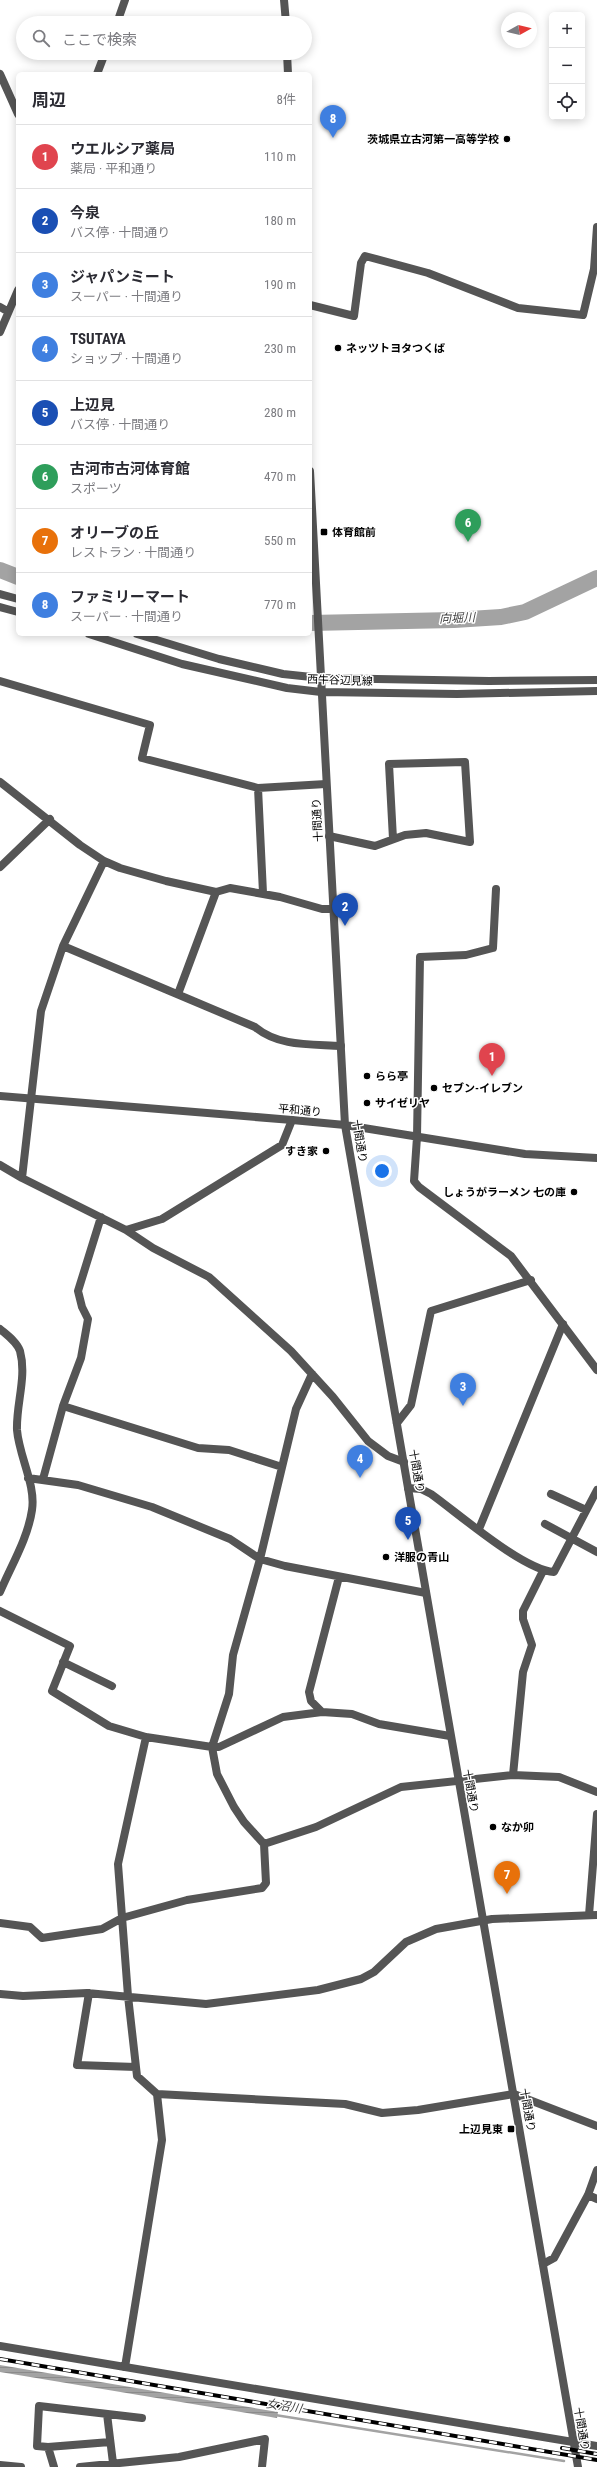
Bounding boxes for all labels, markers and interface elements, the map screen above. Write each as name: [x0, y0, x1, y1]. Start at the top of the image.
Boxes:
north arrow: [501, 12, 537, 48]
map controls: [549, 12, 585, 120]
button: +: [549, 12, 585, 48]
search box: [16, 16, 312, 60]
icon: search: [30, 27, 52, 49]
text: ここで検索: [62, 31, 137, 49]
button: −: [549, 48, 585, 84]
button: locate: [549, 84, 585, 120]
text: 周辺: [32, 90, 66, 110]
text: 8件: [277, 92, 296, 107]
pin: 8: [320, 105, 346, 138]
place label: 茨城県立古河第一高等学校: [367, 133, 499, 146]
marker: 茨城県立古河第一高等学校: [502, 134, 512, 144]
text: ウエルシア薬局: [70, 140, 175, 158]
text: 1: [42, 149, 48, 164]
text: 110 m: [264, 149, 296, 164]
text: 薬局 · 平和通り: [70, 161, 157, 176]
text: 今泉: [70, 204, 100, 222]
text: 2: [42, 213, 48, 228]
text: 180 m: [264, 213, 296, 228]
text: バス停 · 十間通り: [70, 225, 170, 240]
text: ジャパンミート: [70, 268, 175, 286]
text: 3: [42, 277, 48, 292]
text: 190 m: [264, 277, 296, 292]
text: スーパー · 十間通り: [70, 289, 183, 304]
text: TSUTAYA: [70, 330, 126, 348]
text: 4: [42, 341, 48, 356]
text: 230 m: [264, 341, 296, 356]
place label: ネッツトヨタつくば: [346, 342, 445, 355]
marker: ネッツトヨタつくば: [333, 343, 343, 353]
text: ショップ · 十間通り: [70, 351, 183, 366]
text: 上辺見: [70, 396, 115, 414]
text: 5: [42, 405, 48, 420]
text: 280 m: [264, 405, 296, 420]
text: バス停 · 十間通り: [70, 417, 170, 432]
text: 古河市古河体育館: [70, 460, 190, 478]
text: 6: [42, 469, 48, 484]
text: 470 m: [264, 469, 296, 484]
text: スポーツ: [70, 481, 122, 496]
pin: 6: [455, 509, 481, 542]
text: オリーブの丘: [70, 524, 159, 542]
place label: 体育館前: [332, 526, 376, 539]
marker: 体育館前: [319, 527, 329, 537]
text: 7: [42, 533, 48, 548]
text: 550 m: [264, 533, 296, 548]
text: レストラン · 十間通り: [70, 545, 196, 560]
text: ファミリーマート: [70, 588, 190, 606]
text: 8: [42, 597, 48, 612]
text: 770 m: [264, 597, 296, 612]
text: スーパー · 十間通り: [70, 609, 183, 624]
water label: 向堀川: [439, 610, 477, 626]
street label: 西牛谷辺見線: [307, 673, 373, 688]
street label: 十間通り: [310, 798, 325, 842]
pin: 2: [332, 893, 358, 926]
pin: 1: [479, 1043, 505, 1076]
place label: らら亭: [375, 1070, 408, 1083]
marker: らら亭: [362, 1071, 372, 1081]
place label: セブン-イレブン: [442, 1082, 523, 1095]
marker: セブン-イレブン: [429, 1083, 439, 1093]
place label: サイゼリヤ: [375, 1097, 430, 1110]
marker: サイゼリヤ: [362, 1098, 372, 1108]
street label: 平和通り: [277, 1102, 322, 1119]
street label: 十間通り: [350, 1118, 369, 1164]
place label: すき家: [285, 1145, 318, 1158]
marker: すき家: [321, 1146, 331, 1156]
your location: [372, 1161, 392, 1181]
place label: しょうがラーメン 七の庫: [443, 1186, 566, 1199]
marker: しょうがラーメン 七の庫: [569, 1187, 579, 1197]
pin: 3: [450, 1373, 476, 1406]
pin: 4: [347, 1445, 373, 1478]
street label: 十間通り: [406, 1448, 427, 1494]
pin: 5: [395, 1507, 421, 1540]
place label: 洋服の青山: [394, 1551, 449, 1564]
marker: 洋服の青山: [381, 1552, 391, 1562]
street label: 十間通り: [460, 1768, 481, 1814]
place label: なか卯: [501, 1821, 534, 1834]
marker: なか卯: [488, 1822, 498, 1832]
pin: 7: [494, 1861, 520, 1894]
street label: 十間通り: [517, 2087, 538, 2133]
place label: 上辺見東: [459, 2123, 503, 2136]
marker: 上辺見東: [506, 2124, 516, 2134]
water label: 女沼川: [265, 2396, 305, 2416]
street label: 十間通り: [571, 2406, 592, 2452]

